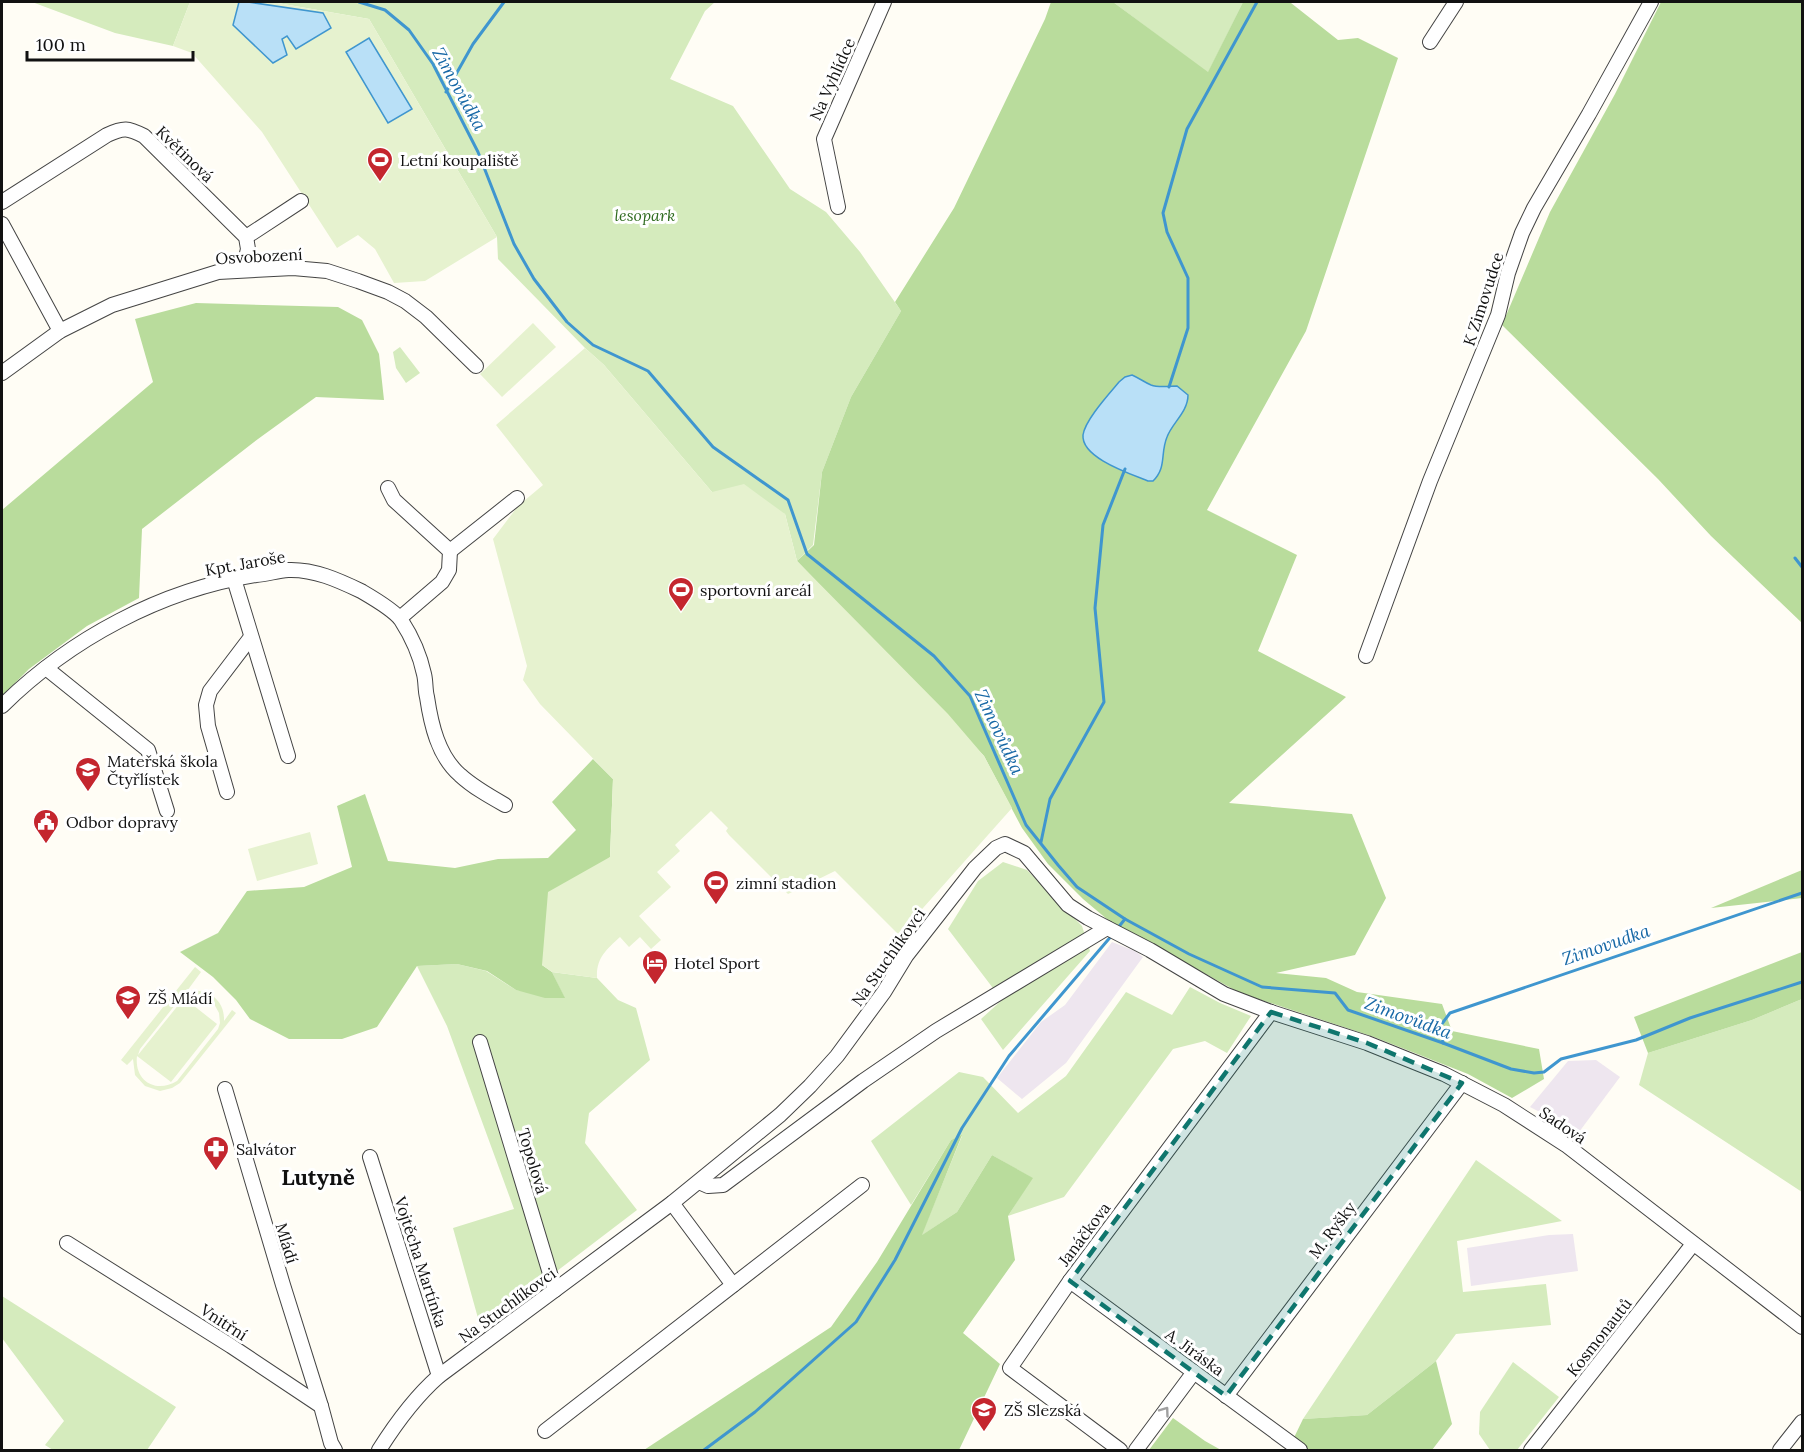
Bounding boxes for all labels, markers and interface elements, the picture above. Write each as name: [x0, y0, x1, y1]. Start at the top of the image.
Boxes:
scale bar: [27, 24, 194, 62]
text: 100 m: [36, 33, 86, 56]
street label: Na Vyhlídce: [805, 34, 859, 123]
water label: Zimovůdka: [427, 43, 492, 134]
street label: Květinová: [152, 122, 218, 186]
sports icon: Letní koupaliště: [365, 145, 395, 183]
place label: Letní koupaliště: [400, 150, 519, 170]
park label: lesopark: [615, 205, 675, 225]
street label: Osvobození: [215, 244, 303, 268]
street label: K Zimovudce: [1458, 249, 1508, 348]
street label: Kpt. Jaroše: [203, 546, 287, 580]
sports icon: sportovní areál: [666, 575, 696, 613]
place label: sportovní areál: [700, 580, 812, 600]
water label: Zimovůdka: [970, 686, 1029, 778]
place label: Mateřská škola Čtyřlístek: [107, 751, 218, 789]
school or university icon: Mateřská škola Čtyřlístek: [73, 755, 103, 793]
public building icon: Odbor dopravy: [31, 807, 61, 845]
place label: Odbor dopravy: [66, 812, 178, 832]
sports icon: zimní stadion: [701, 868, 731, 906]
place label: zimní stadion: [736, 873, 837, 893]
street label: Na Stuchlíkovci: [847, 904, 929, 1010]
water label: Zimovudka: [1559, 919, 1653, 970]
hotel icon: Hotel Sport: [640, 948, 670, 986]
place label: Hotel Sport: [674, 953, 761, 973]
school or university icon: ZŠ Mládí: [113, 983, 143, 1021]
place label: ZŠ Mládí: [148, 988, 212, 1008]
water label: Zimovůdka: [1361, 991, 1455, 1044]
street label: Sadová: [1536, 1102, 1590, 1148]
street label: Topolová: [514, 1126, 552, 1196]
pharmacy icon: Salvátor: [201, 1134, 231, 1172]
place label: Salvátor: [236, 1139, 296, 1159]
district label: Lutyně: [281, 1163, 355, 1191]
street label: Vojtěcha Martínka: [390, 1193, 452, 1330]
street label: M. Ryšky: [1304, 1197, 1360, 1262]
street label: Janáčkova: [1053, 1198, 1114, 1271]
street label: Mládí: [271, 1220, 303, 1266]
street label: Na Stuchlíkovci: [455, 1263, 559, 1347]
street label: Kosmonautů: [1562, 1293, 1636, 1380]
street label: Vnitřní: [196, 1299, 251, 1345]
street label: A. Jiráska: [1161, 1323, 1228, 1380]
school or university icon: ZŠ Slezská: [969, 1395, 999, 1433]
place label: ZŠ Slezská: [1004, 1400, 1082, 1420]
one-way arrow: [1158, 1407, 1169, 1418]

